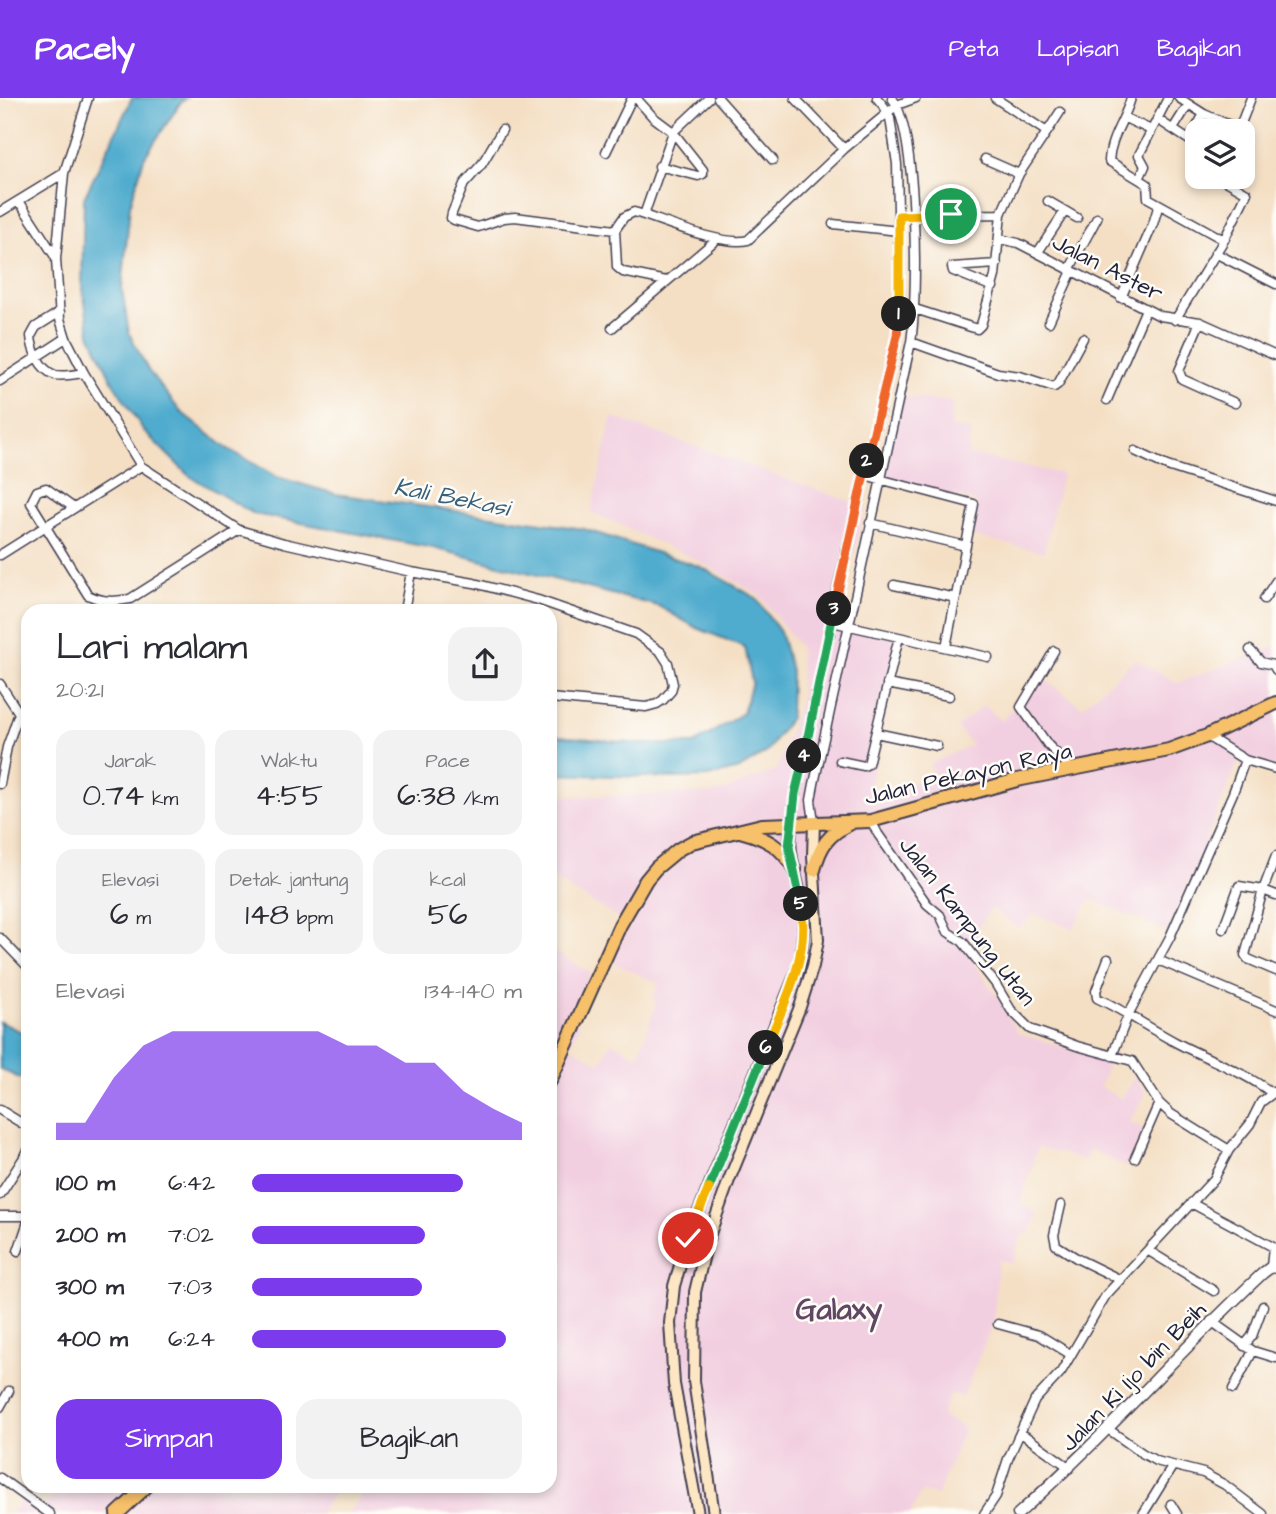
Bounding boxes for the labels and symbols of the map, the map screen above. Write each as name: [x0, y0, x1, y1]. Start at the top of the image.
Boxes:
pin: [921, 184, 981, 244]
street label: Jalan Aster: [1047, 226, 1169, 310]
pin: 1: [881, 296, 916, 332]
pin: 2: [850, 444, 884, 478]
water label: Kali Bekasi: [391, 470, 516, 526]
pin: 3: [816, 592, 852, 626]
street label: Jalan Pekayon Raya: [862, 735, 1075, 814]
pin: 4: [786, 738, 822, 774]
street label: Jalan Kampung Utan: [890, 831, 1043, 1013]
pin: 5: [784, 886, 818, 922]
pin: 6: [748, 1030, 784, 1066]
pin: [658, 1208, 718, 1268]
district label: Galaxy: [796, 1289, 883, 1333]
street label: Jalan Ki Ijo bin Beih: [1054, 1294, 1214, 1459]

